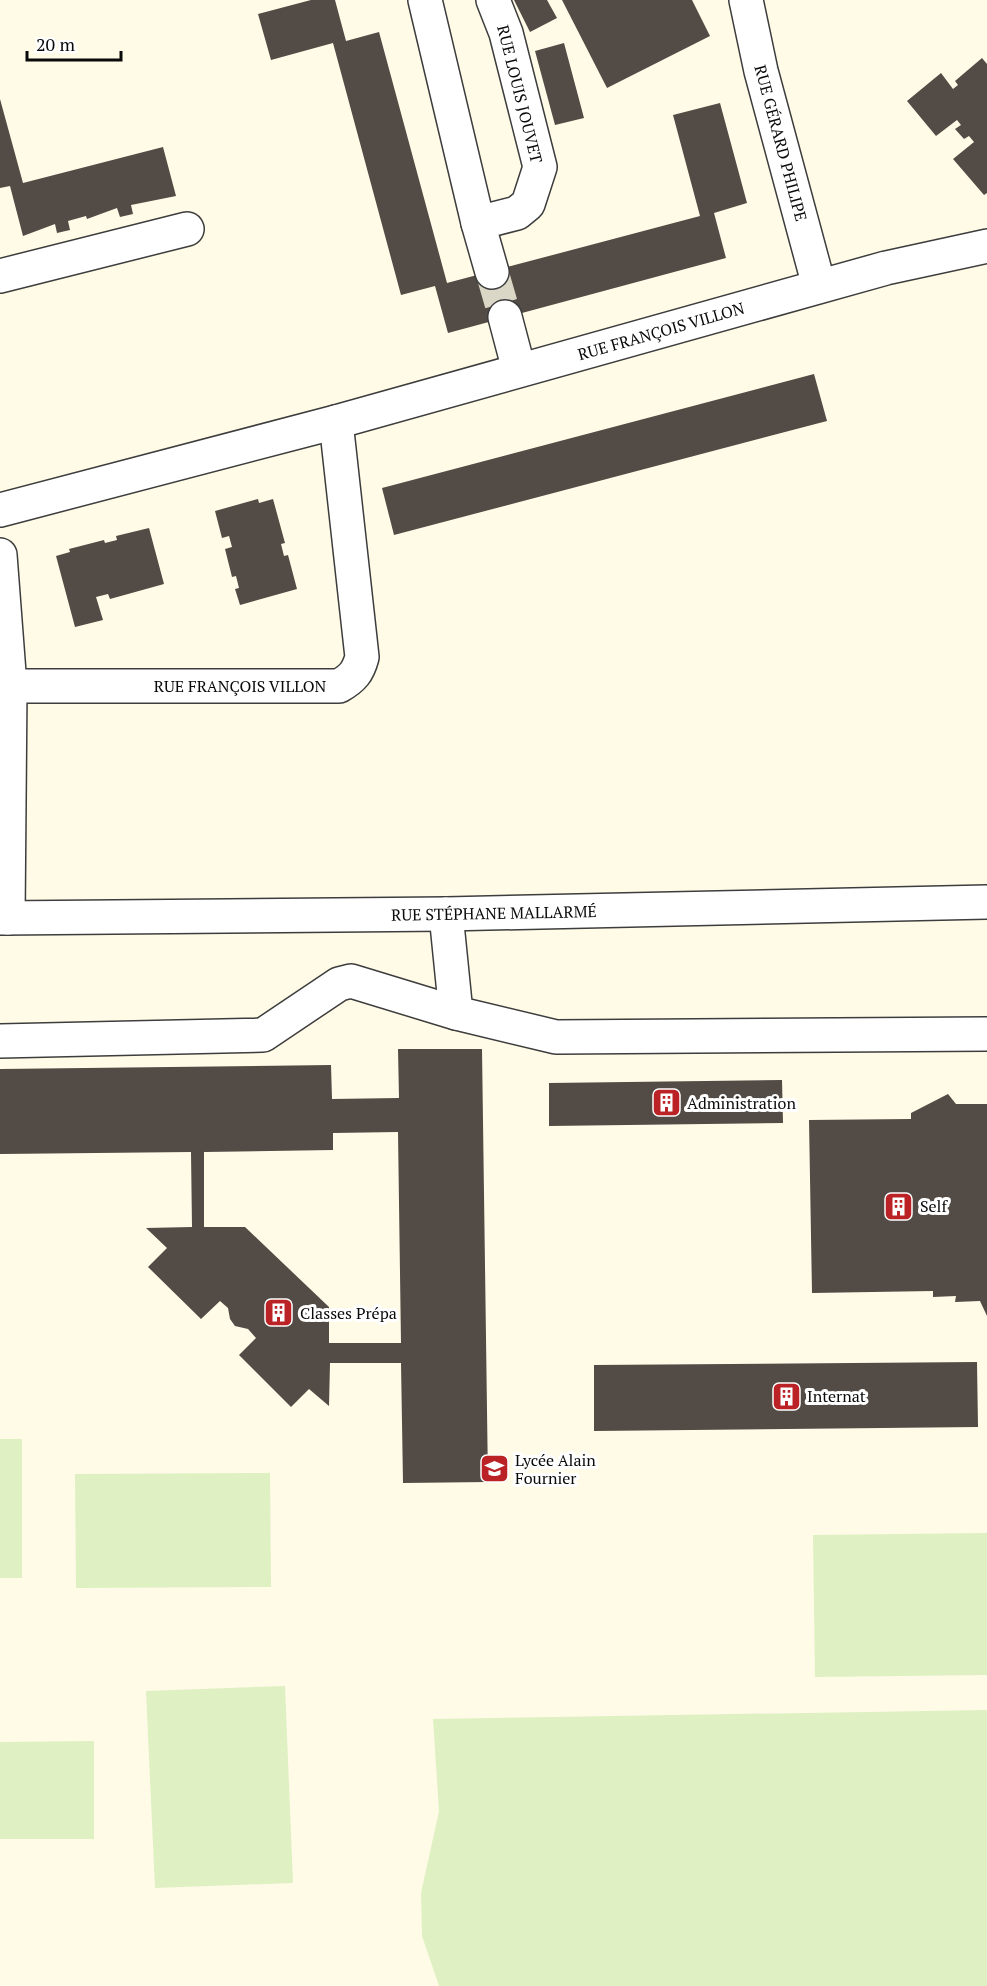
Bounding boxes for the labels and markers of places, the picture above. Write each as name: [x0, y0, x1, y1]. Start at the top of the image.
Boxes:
building icon: Administration: [650, 1087, 682, 1119]
place label: Administration: [687, 1092, 796, 1114]
building icon: Self: [883, 1190, 915, 1222]
place label: Self: [920, 1195, 948, 1217]
building icon: Classes Prépa: [263, 1297, 295, 1329]
place label: Classes Prépa: [300, 1302, 397, 1324]
building icon: Internat: [770, 1380, 802, 1412]
place label: Internat: [807, 1385, 866, 1407]
place label: Lycée Alain Fournier: [515, 1449, 596, 1489]
school or university icon: Lycée Alain Fournier: [478, 1453, 510, 1485]

